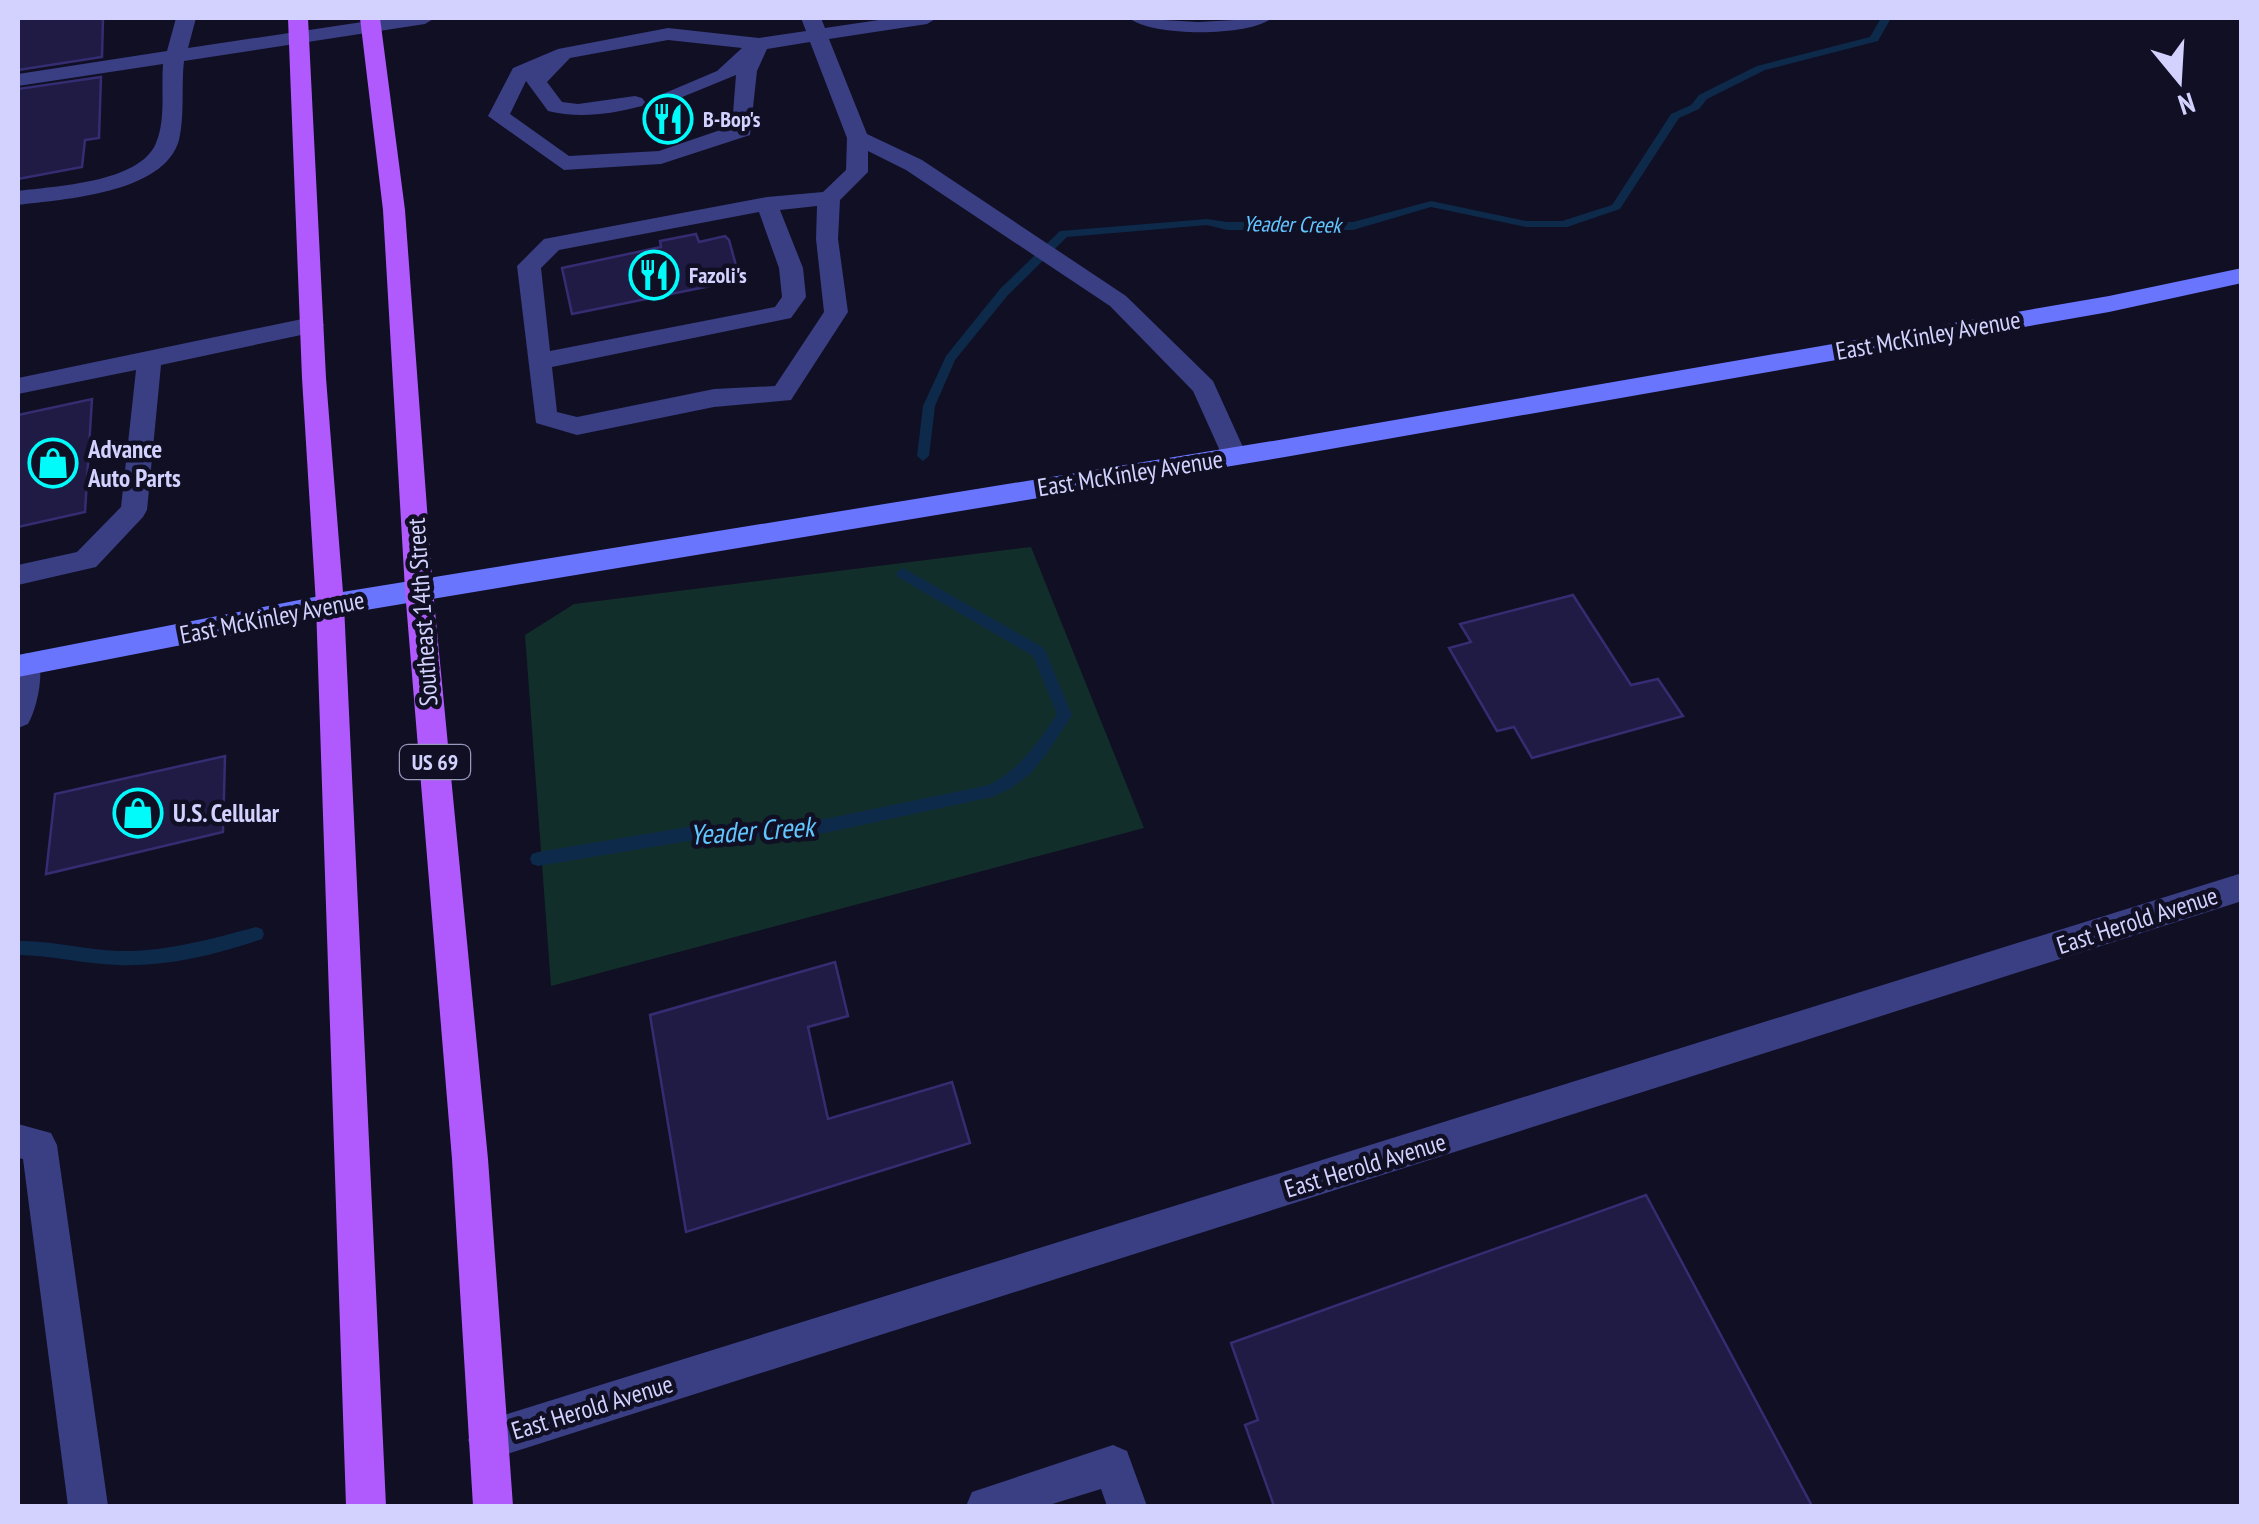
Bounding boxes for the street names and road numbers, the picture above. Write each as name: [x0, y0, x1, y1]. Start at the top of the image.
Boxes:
street label: East McKinley Avenue: [1833, 303, 2023, 367]
street label: East McKinley Avenue: [1035, 443, 1225, 503]
street label: Southeast 14th Street: [399, 517, 445, 707]
street label: East McKinley Avenue: [177, 583, 367, 651]
road number: US 69: [400, 745, 470, 779]
street label: East Herold Avenue: [2053, 879, 2221, 961]
street label: East Herold Avenue: [1280, 1125, 1450, 1205]
street label: East Herold Avenue: [507, 1367, 677, 1447]

